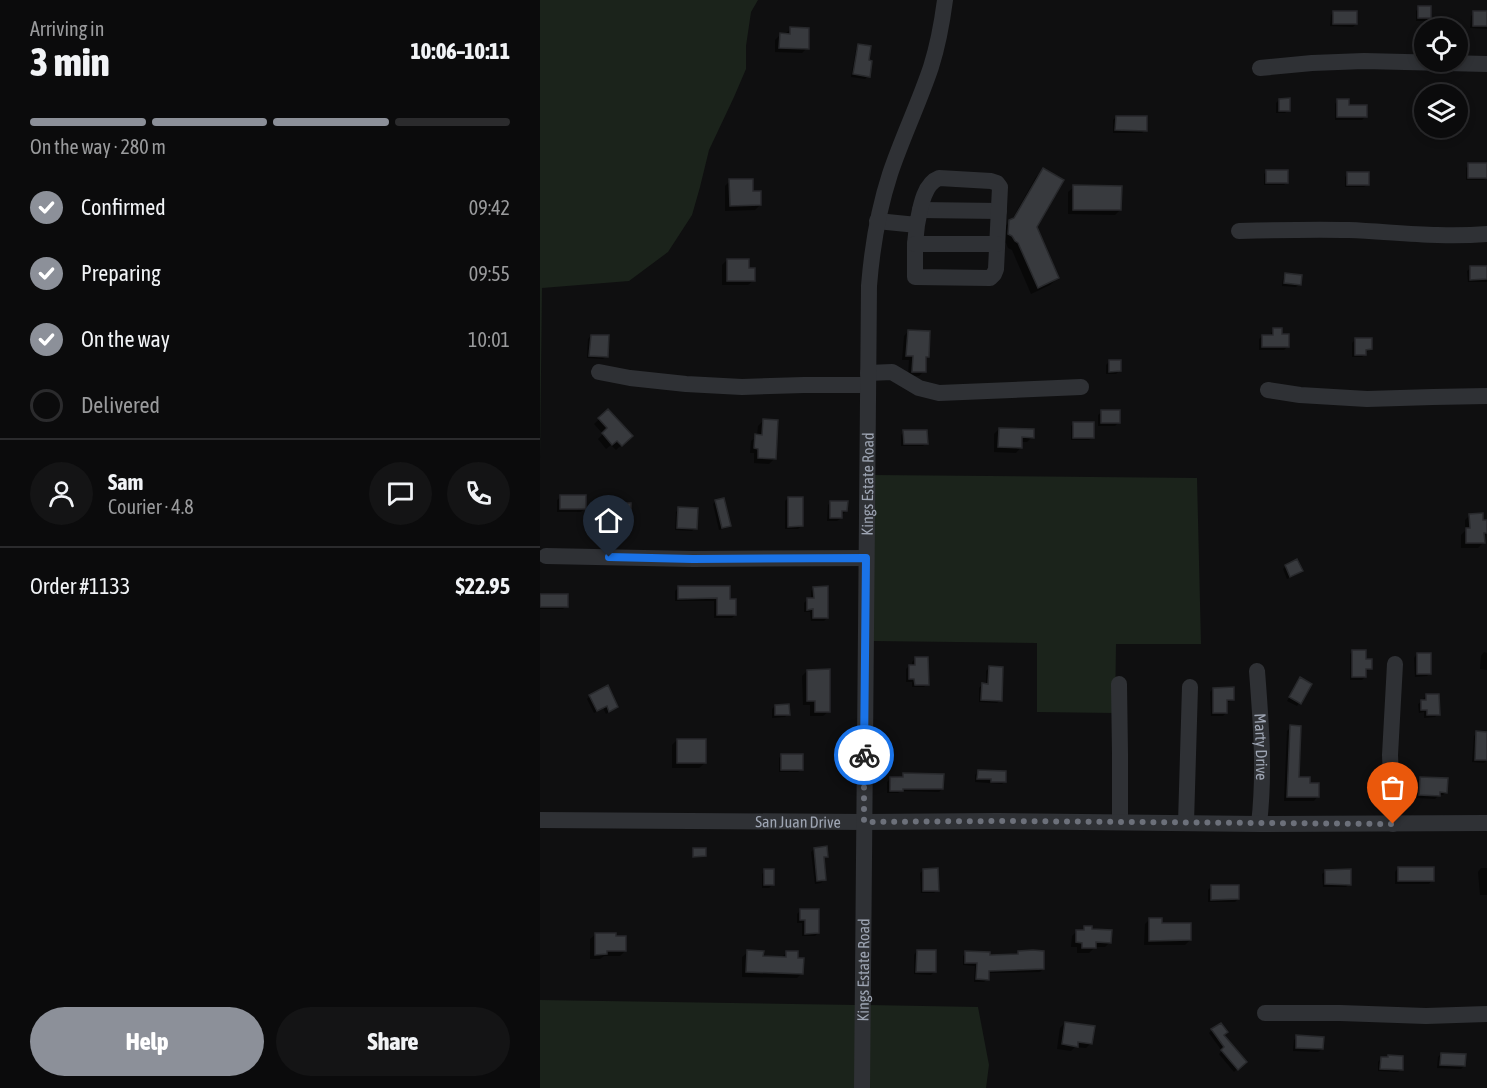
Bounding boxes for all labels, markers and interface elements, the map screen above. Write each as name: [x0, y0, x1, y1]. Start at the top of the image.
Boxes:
text: Arriving in: [30, 17, 104, 40]
map controls: [1414, 18, 1468, 138]
button: locate: [1414, 18, 1468, 72]
text: 10:06–10:11: [410, 38, 510, 64]
text: 3 min: [30, 40, 110, 84]
button: layers: [1414, 84, 1468, 138]
text: On the way · 280 m: [30, 135, 166, 158]
icon: check: [30, 191, 63, 224]
text: Confirmed: [81, 194, 166, 220]
text: 09:42: [469, 196, 510, 219]
icon: check: [30, 257, 63, 290]
text: Preparing: [81, 260, 161, 286]
text: 09:55: [469, 262, 510, 285]
icon: check: [30, 323, 63, 356]
text: On the way: [81, 326, 170, 352]
text: 10:01: [468, 328, 510, 351]
text: Delivered: [81, 392, 160, 418]
street label: Kings Estate Road: [858, 432, 877, 536]
button: person: [30, 462, 93, 525]
button: chat: [369, 462, 432, 525]
button: phone: [447, 462, 510, 525]
text: Sam: [108, 469, 143, 495]
text: Courier · 4.8: [108, 495, 194, 518]
pin: [583, 495, 634, 557]
icon: home: [592, 504, 625, 537]
text: Order #1133: [30, 573, 130, 599]
text: $22.95: [455, 573, 510, 599]
street label: Marty Drive: [1251, 713, 1271, 781]
courier: [834, 725, 894, 785]
icon: bike: [848, 739, 881, 772]
pin: [1367, 762, 1418, 824]
icon: bag: [1376, 771, 1409, 804]
street label: San Juan Drive: [755, 812, 841, 831]
street label: Kings Estate Road: [854, 918, 873, 1022]
button: Help: [30, 1007, 264, 1076]
button: Share: [276, 1007, 510, 1076]

